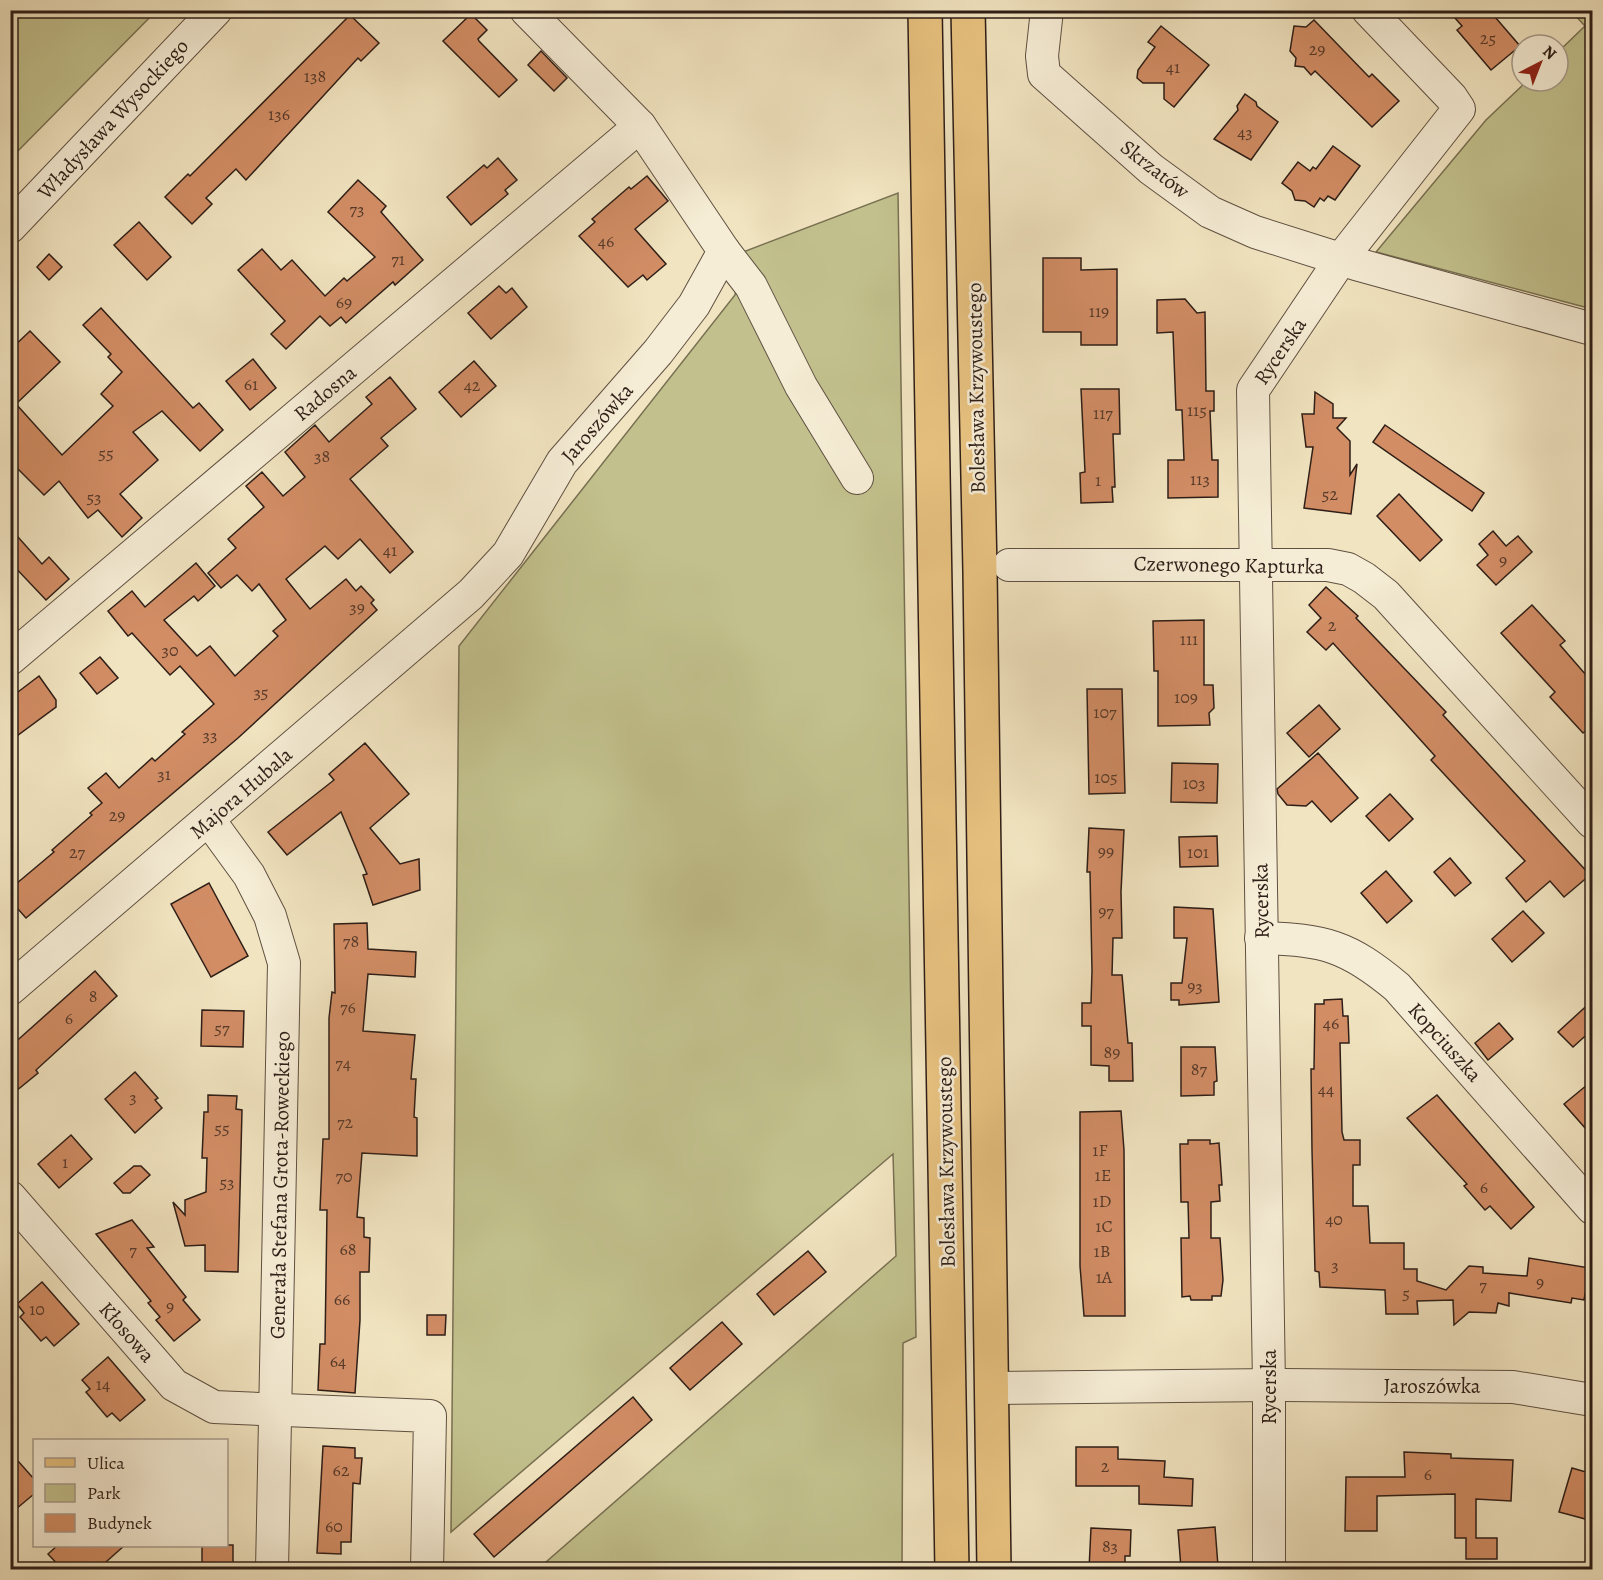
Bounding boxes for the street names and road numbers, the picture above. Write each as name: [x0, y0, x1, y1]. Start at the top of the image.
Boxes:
street label: Władysława Wysockiego: [30, 33, 195, 206]
street label: Skrzatów: [1115, 133, 1196, 205]
street label: Bolesława Krzywoustego: [960, 282, 992, 494]
street label: Rycerska: [1247, 312, 1313, 390]
street label: Radosna: [288, 358, 362, 427]
street label: Jaroszówka: [555, 377, 640, 469]
street label: Czerwonego Kapturka: [1133, 549, 1325, 581]
street label: Majora Hubala: [184, 741, 298, 845]
street label: Rycerska: [1246, 863, 1276, 939]
street label: Kopciuszka: [1402, 996, 1488, 1088]
street label: Generała Stefana Grota-Roweckiego: [263, 1031, 297, 1339]
street label: Bolesława Krzywoustego: [930, 1056, 962, 1268]
street label: Kłosowa: [93, 1296, 161, 1369]
street label: Rycerska: [1255, 1349, 1283, 1425]
street label: Jaroszówka: [1383, 1372, 1481, 1400]

